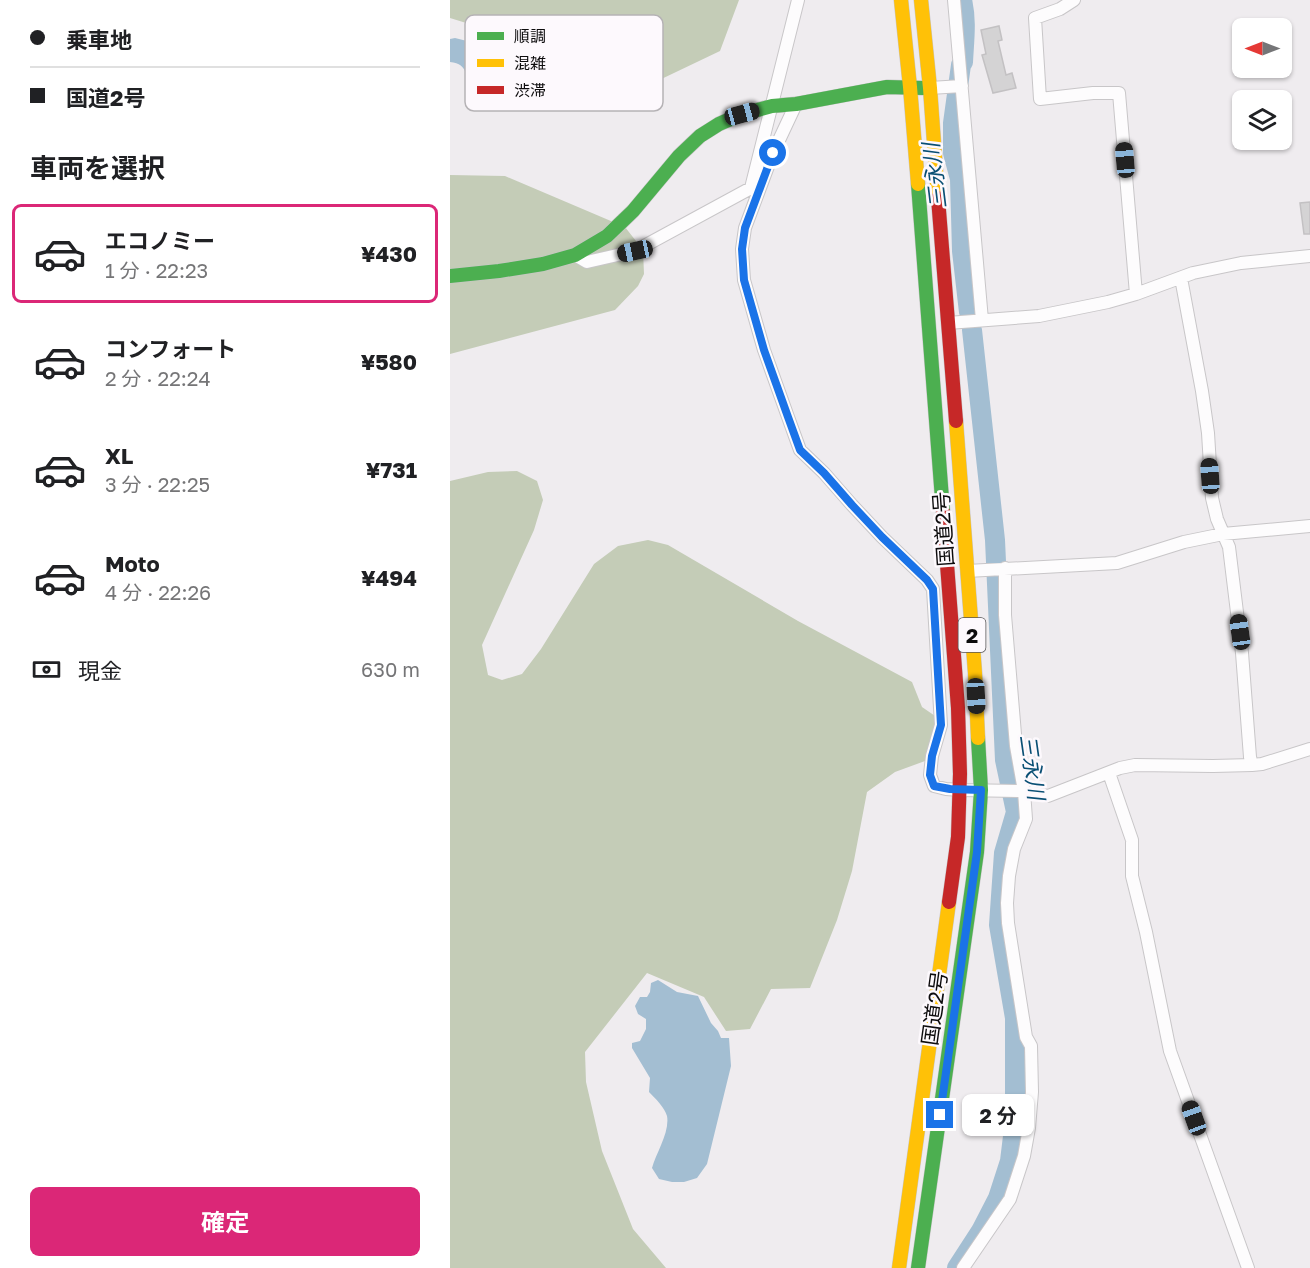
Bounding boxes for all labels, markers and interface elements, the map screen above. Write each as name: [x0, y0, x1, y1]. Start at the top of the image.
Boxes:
legend: [465, 15, 663, 111]
north arrow: [1232, 18, 1292, 78]
map controls: [1232, 18, 1292, 150]
text: 乗車地: [66, 26, 132, 53]
text: 順調: [514, 26, 546, 46]
text: 混雑: [514, 53, 546, 73]
text: 渋滞: [514, 80, 546, 100]
text: 国道2号: [66, 84, 145, 111]
button: layers: [1232, 90, 1292, 150]
car: [722, 101, 762, 127]
route start: [759, 139, 786, 166]
water label: 三永川: [916, 140, 951, 210]
car: [1114, 141, 1136, 179]
text: 車両を選択: [30, 152, 165, 184]
icon: car: [33, 227, 87, 281]
text: エコノミー: [105, 227, 215, 254]
car: [616, 238, 654, 264]
text: ¥430: [361, 240, 417, 267]
text: 1 分 · 22:23: [105, 258, 208, 282]
icon: car: [33, 335, 87, 389]
text: コンフォート: [105, 335, 236, 362]
text: ¥580: [361, 348, 417, 375]
text: 2 分 · 22:24: [105, 366, 211, 390]
text: XL: [105, 442, 133, 469]
icon: car: [33, 443, 87, 497]
text: ¥731: [366, 456, 417, 483]
car: [1200, 457, 1220, 495]
text: 3 分 · 22:25: [105, 472, 210, 496]
street label: 国道2号: [927, 491, 959, 567]
text: Moto: [105, 550, 160, 577]
icon: car: [33, 551, 87, 605]
text: ¥494: [361, 564, 417, 591]
text: 4 分 · 22:26: [105, 580, 211, 604]
car: [1229, 613, 1251, 651]
road number: 2: [958, 618, 986, 652]
icon: cash: [30, 653, 63, 686]
text: 現金: [78, 657, 122, 684]
text: 630 m: [361, 657, 420, 681]
car: [966, 678, 986, 714]
water label: 三永川: [1015, 732, 1051, 804]
street label: 国道2号: [916, 969, 952, 1047]
callout: 2 分: [961, 1094, 1033, 1136]
car: [1179, 1098, 1209, 1138]
route end: [926, 1101, 953, 1128]
text: 2 分: [979, 1103, 1017, 1127]
button: 確定: [30, 1187, 420, 1256]

